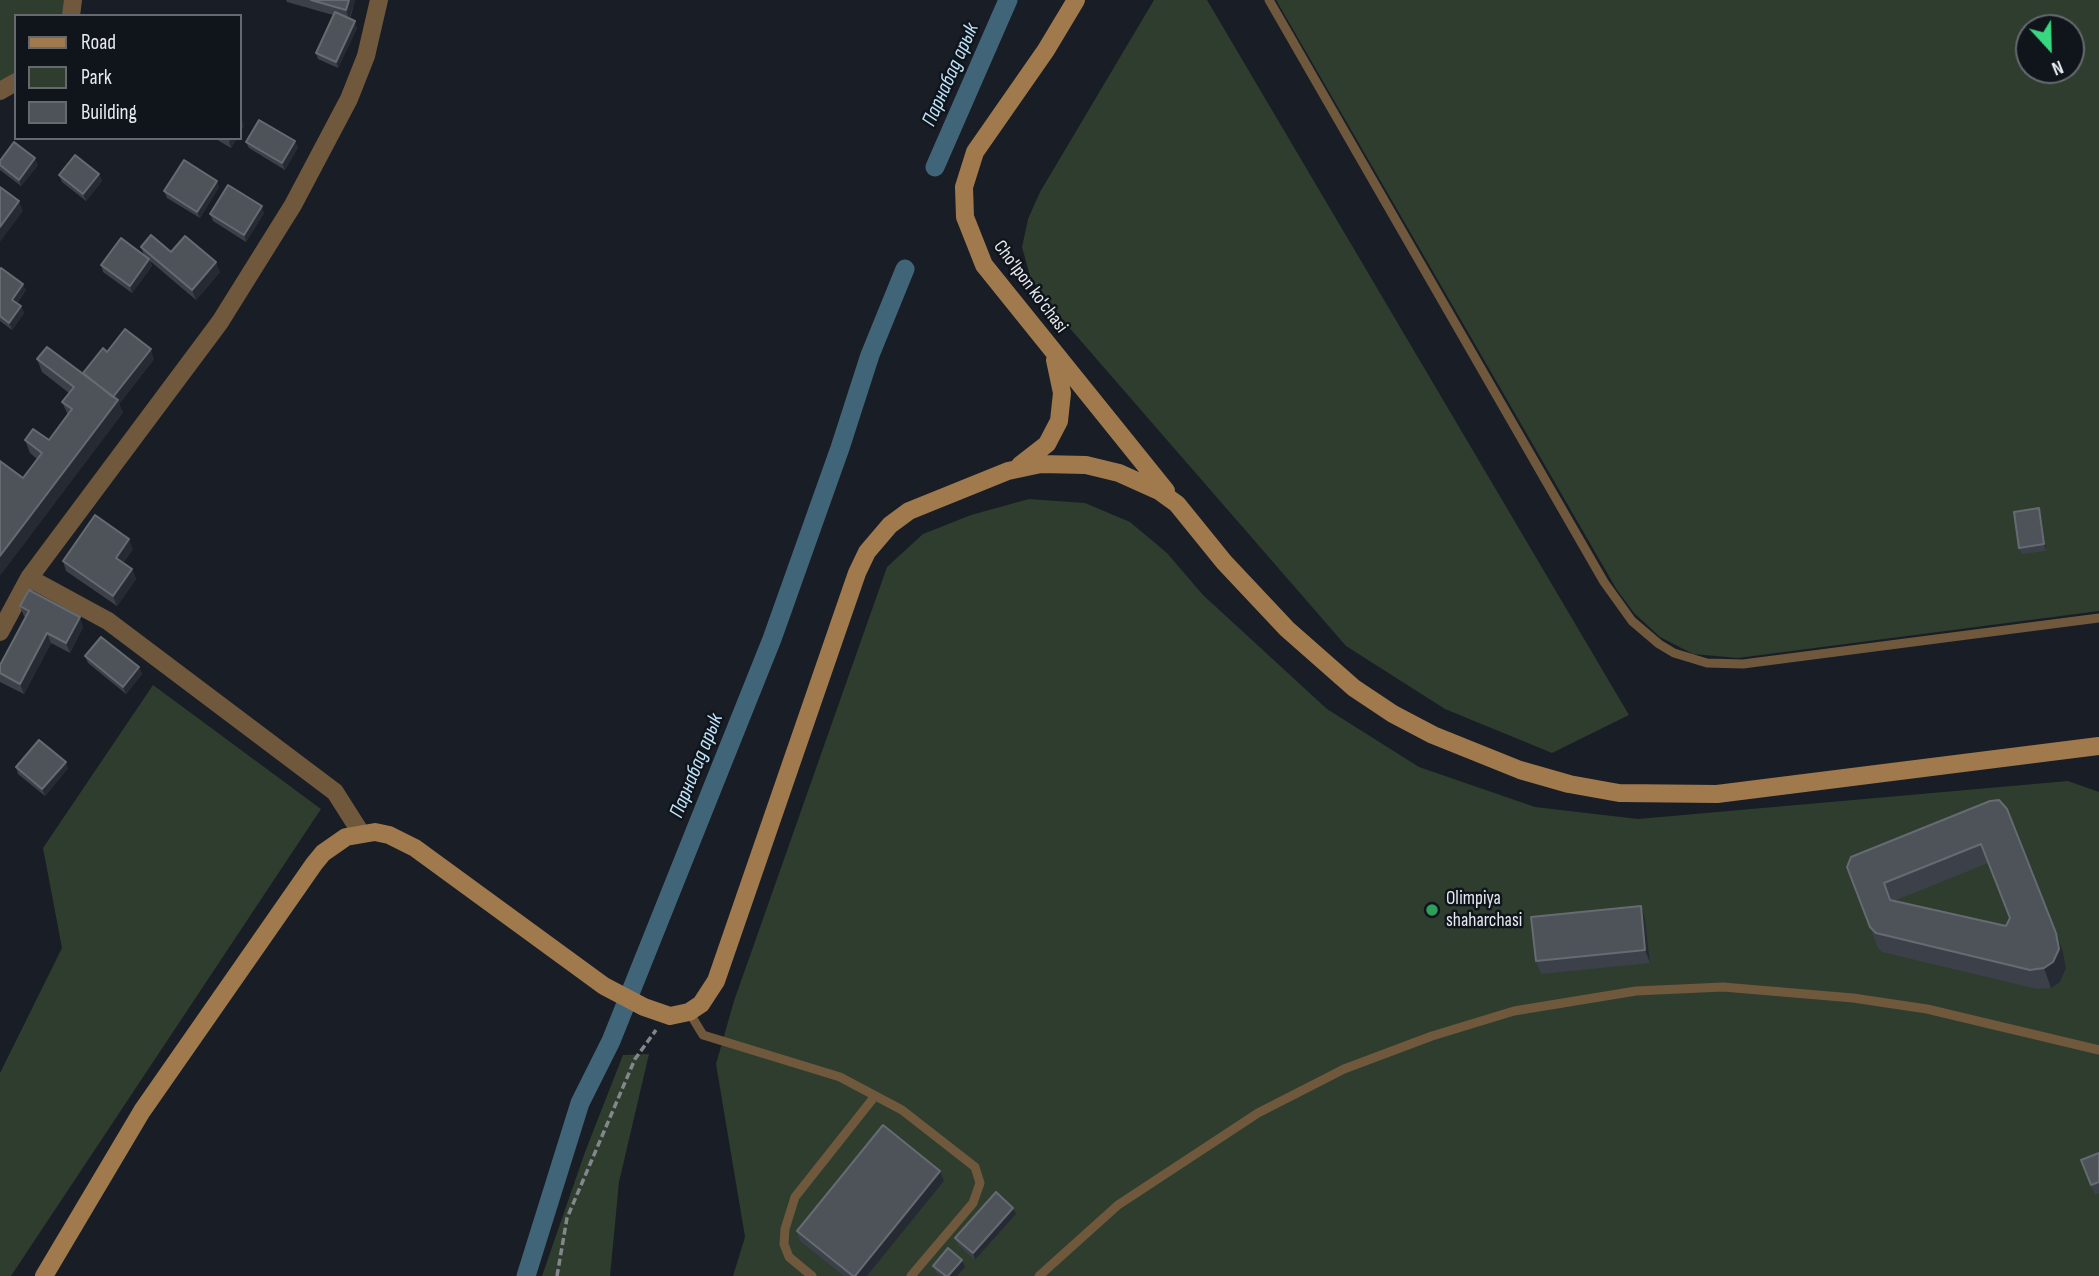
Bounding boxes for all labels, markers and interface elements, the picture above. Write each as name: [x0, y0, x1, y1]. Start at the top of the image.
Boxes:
legend: [14, 14, 242, 140]
north arrow: [2015, 14, 2085, 84]
water label: Парнабад арык: [917, 20, 985, 130]
text: Road: [81, 30, 116, 55]
text: N: [2048, 55, 2066, 80]
text: Park: [81, 65, 112, 90]
text: Building: [81, 100, 137, 125]
street label: Cho'lpon ko'chasi: [988, 236, 1072, 338]
water label: Парнабад арык: [665, 710, 729, 822]
place label: Olimpiya shaharchasi: [1446, 888, 1522, 932]
marker: Olimpiya shaharchasi: [1424, 902, 1440, 918]

